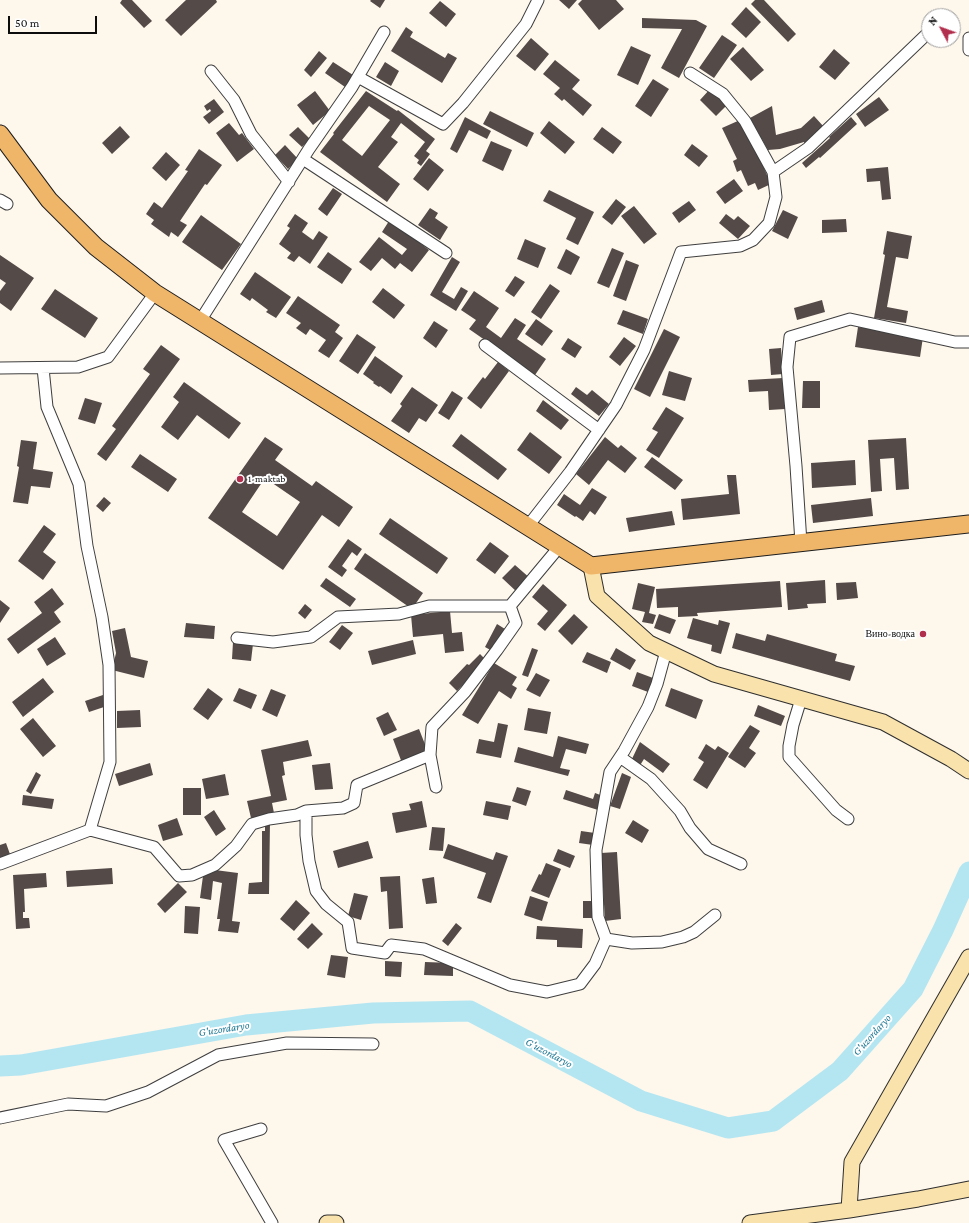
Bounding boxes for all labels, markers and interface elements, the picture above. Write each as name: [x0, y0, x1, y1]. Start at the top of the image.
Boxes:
scale bar: [10, 8, 99, 34]
north arrow: [921, 8, 961, 48]
text: N: [926, 14, 940, 28]
text: 50 m: [15, 16, 39, 30]
place label: 1-maktab: [248, 473, 285, 485]
marker: 1-maktab: [235, 474, 245, 484]
place label: Вино-водка: [865, 628, 915, 640]
marker: Вино-водка: [918, 629, 928, 639]
water label: G'uzordaryo: [850, 1012, 894, 1058]
water label: G'uzordaryo: [198, 1018, 250, 1040]
water label: G'uzordaryo: [523, 1035, 575, 1071]

